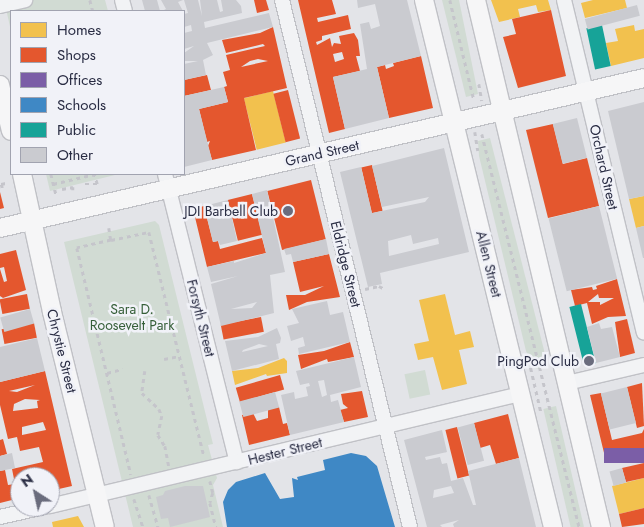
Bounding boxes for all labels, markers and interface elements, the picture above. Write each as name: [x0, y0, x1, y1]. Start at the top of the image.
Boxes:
legend: [10, 10, 185, 175]
text: Homes: [57, 19, 101, 41]
text: Shops: [57, 44, 96, 66]
text: Offices: [57, 69, 102, 91]
text: Schools: [57, 94, 106, 116]
text: Public: [57, 119, 96, 141]
street label: Orchard Street: [586, 123, 622, 211]
street label: Grand Street: [283, 136, 361, 170]
text: Other: [57, 144, 93, 166]
place label: JDI Barbell Club: [184, 203, 278, 219]
marker: JDI Barbell Club: [282, 205, 294, 217]
street label: Eldridge Street: [327, 219, 365, 309]
street label: Allen Street: [473, 229, 505, 299]
street label: Forsyth Street: [183, 278, 219, 358]
park label: Sara D. Roosevelt Park: [90, 301, 174, 334]
street label: Chrystie Street: [43, 307, 81, 395]
place label: PingPod Club: [497, 353, 579, 369]
marker: PingPod Club: [583, 355, 595, 367]
street label: Hester Street: [246, 434, 324, 468]
north arrow: [10, 467, 60, 517]
text: N: [17, 469, 37, 492]

